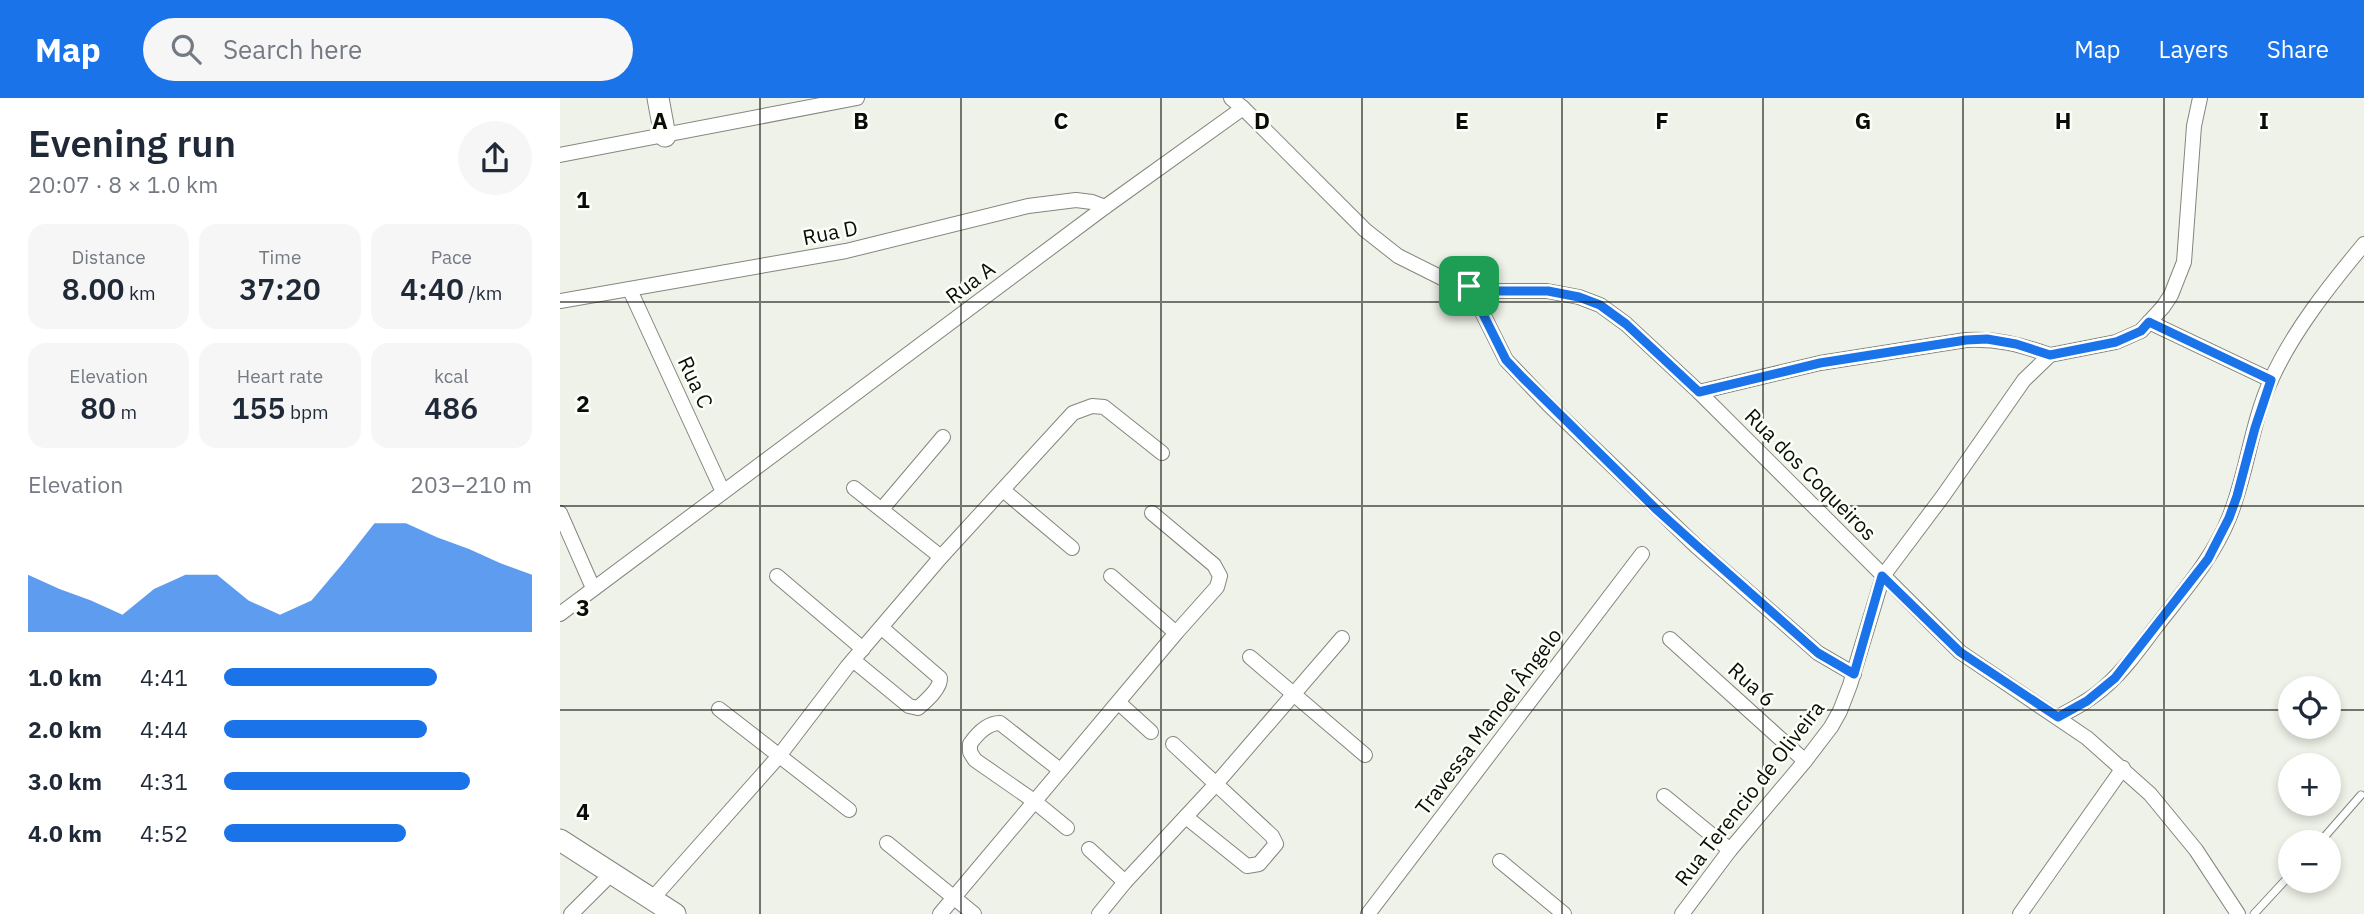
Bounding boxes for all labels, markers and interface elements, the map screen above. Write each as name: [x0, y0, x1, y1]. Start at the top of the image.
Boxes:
search box: [143, 18, 633, 81]
text: Map: [35, 28, 101, 71]
icon: search: [167, 30, 205, 68]
text: Search here: [223, 32, 362, 66]
text: Map: [2074, 33, 2121, 65]
text: Layers: [2159, 33, 2229, 65]
text: Share: [2267, 33, 2329, 65]
text: A: [652, 105, 668, 135]
text: B: [853, 105, 869, 135]
text: C: [1054, 105, 1069, 135]
text: D: [1254, 105, 1270, 135]
text: E: [1455, 105, 1469, 135]
text: F: [1655, 105, 1669, 135]
text: G: [1855, 105, 1871, 135]
text: H: [2055, 105, 2071, 135]
text: I: [2259, 105, 2269, 135]
text: Evening run: [28, 118, 236, 167]
button: share: [458, 121, 532, 195]
text: 20:07 · 8 × 1.0 km: [28, 169, 218, 199]
text: 1: [576, 184, 590, 214]
street label: Rua D: [800, 213, 860, 251]
text: Distance: [72, 245, 146, 269]
text: Time: [259, 245, 301, 269]
text: Pace: [431, 245, 472, 269]
street label: Rua A: [940, 254, 1000, 310]
pin: [1439, 256, 1499, 316]
icon: arrive: [1450, 267, 1488, 305]
text: 8.00: [62, 269, 125, 308]
text: 37:20: [239, 269, 321, 308]
text: 4:40: [400, 269, 464, 308]
text: km: [125, 281, 156, 305]
text: /km: [464, 281, 502, 305]
street label: Rua C: [672, 351, 720, 413]
text: Elevation: [69, 364, 148, 388]
text: Heart rate: [237, 364, 323, 388]
text: kcal: [434, 364, 469, 388]
text: 80: [80, 388, 116, 427]
text: 155: [231, 388, 285, 427]
text: 486: [424, 388, 478, 427]
text: 2: [576, 388, 590, 418]
text: m: [116, 400, 137, 424]
text: bpm: [285, 400, 329, 424]
street label: Rua dos Coqueiros: [1739, 402, 1883, 546]
text: Elevation: [28, 469, 123, 499]
text: 203–210 m: [410, 469, 532, 499]
text: 3: [576, 592, 590, 622]
street label: Travessa Manoel Ângelo: [1408, 622, 1568, 820]
street label: Rua 6: [1723, 655, 1781, 713]
text: 1.0 km: [28, 662, 102, 692]
text: 4:41: [140, 662, 188, 692]
map controls: [2278, 676, 2341, 893]
button: locate: [2278, 676, 2341, 739]
street label: Rua Terencio de Oliveira: [1668, 695, 1830, 891]
text: 2.0 km: [28, 714, 102, 744]
text: 4:44: [140, 714, 188, 744]
button: +: [2278, 753, 2341, 816]
text: 3.0 km: [28, 766, 102, 796]
text: 4:31: [140, 766, 188, 796]
text: 4: [576, 796, 590, 826]
text: 4.0 km: [28, 818, 102, 848]
text: 4:52: [140, 818, 188, 848]
button: −: [2278, 830, 2341, 893]

